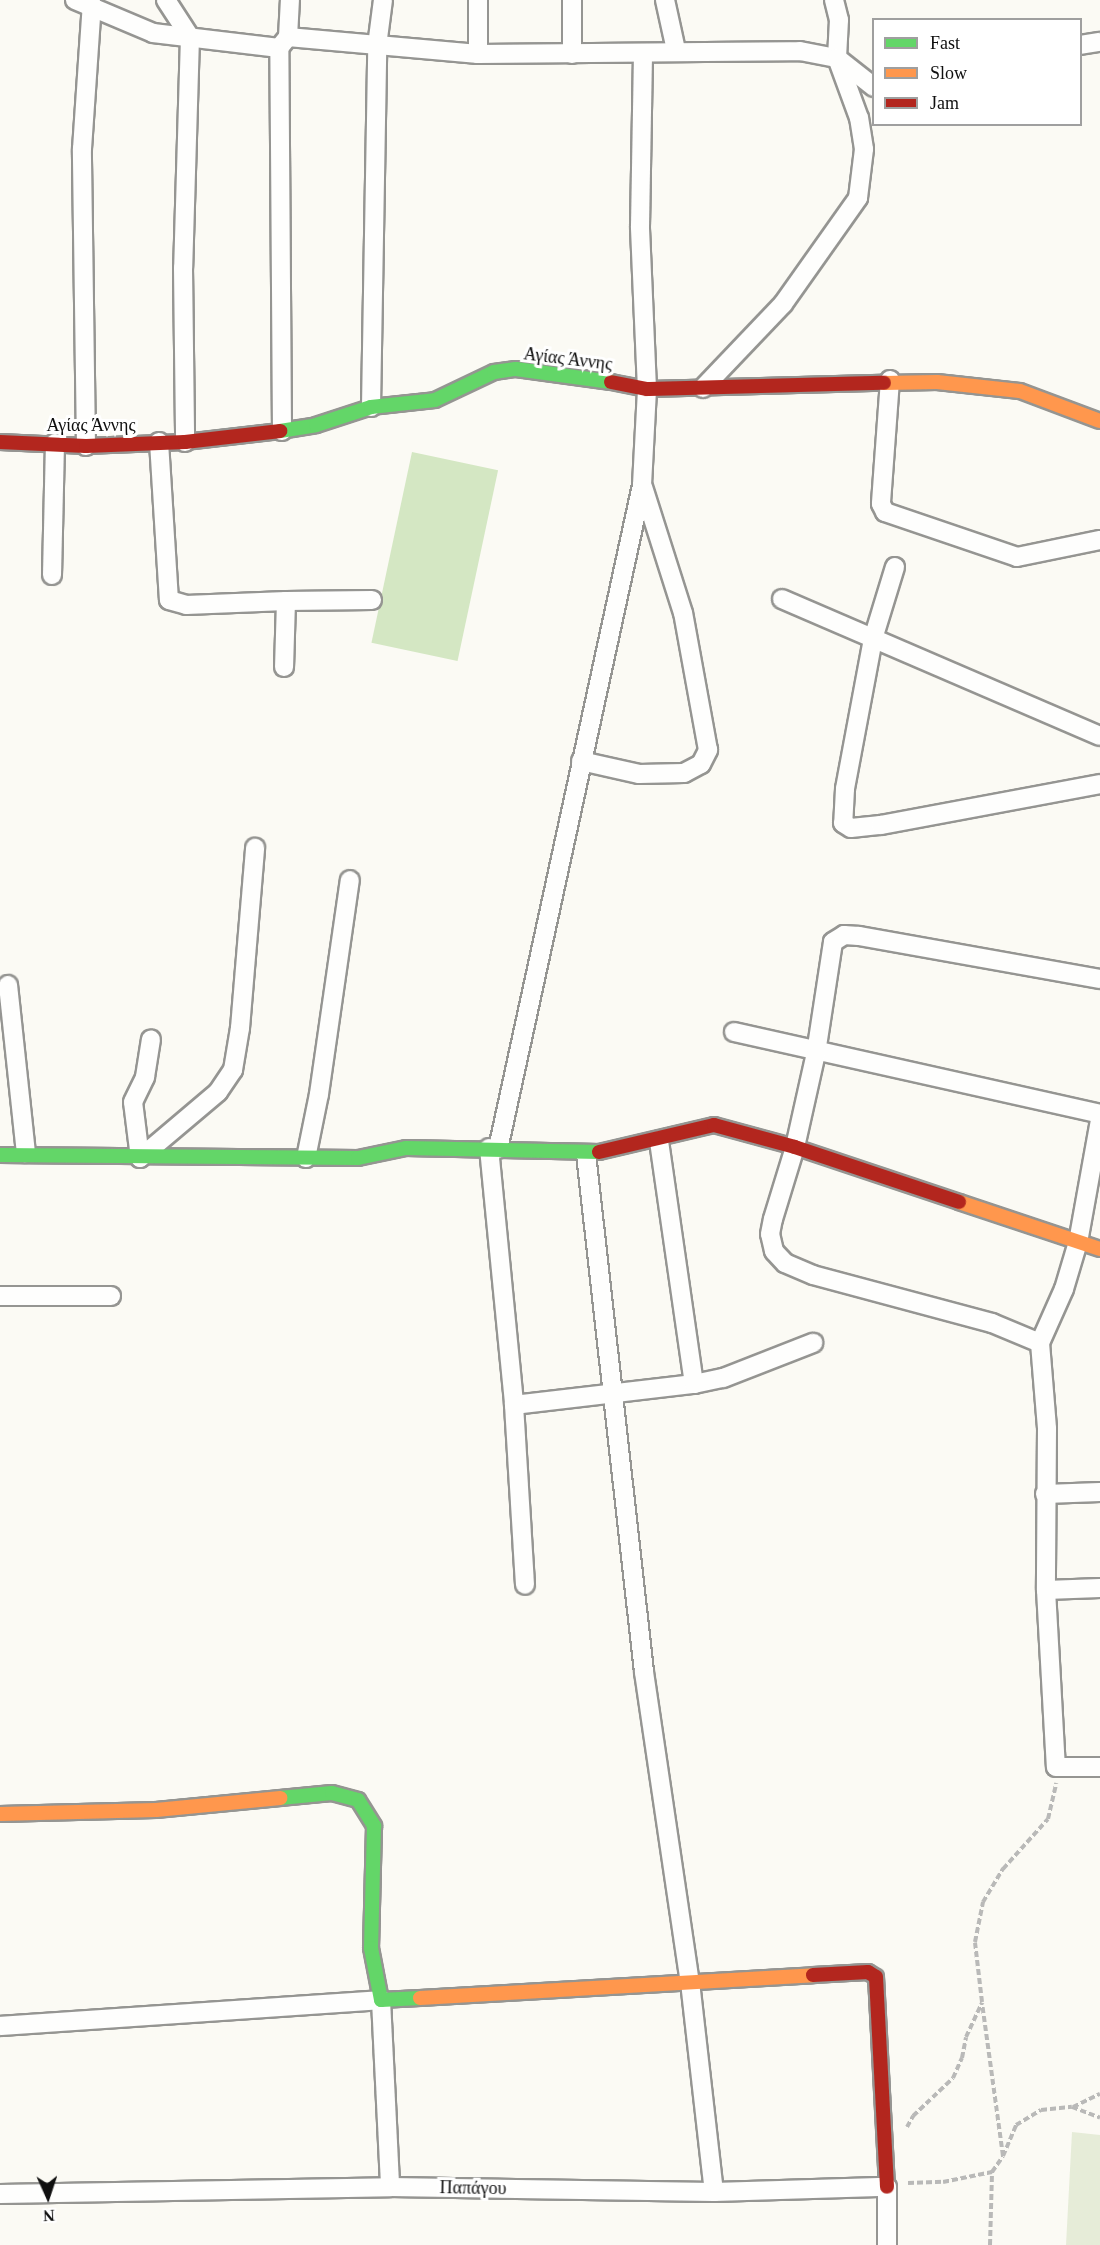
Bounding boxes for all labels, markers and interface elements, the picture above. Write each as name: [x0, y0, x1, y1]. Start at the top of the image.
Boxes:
legend: [872, 18, 1082, 126]
text: Fast: [930, 33, 960, 53]
text: Slow: [930, 63, 967, 83]
text: Jam: [930, 93, 959, 113]
street label: Αγίας Άννης: [522, 343, 614, 375]
street label: Αγίας Άννης: [46, 414, 136, 436]
north arrow: [18, 2167, 78, 2227]
street label: Παπάγου: [439, 2177, 507, 2199]
text: N: [43, 2207, 55, 2224]

